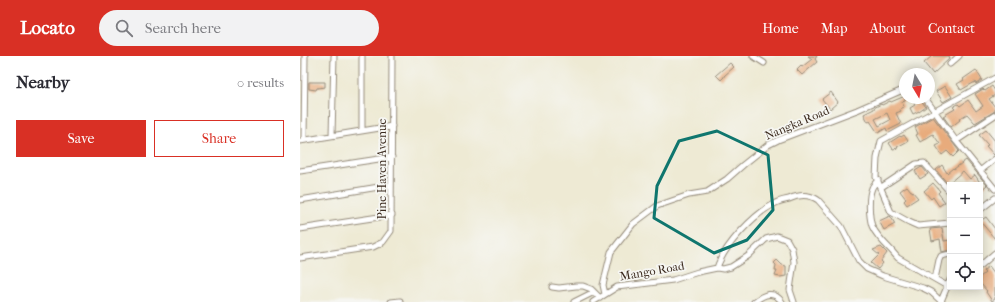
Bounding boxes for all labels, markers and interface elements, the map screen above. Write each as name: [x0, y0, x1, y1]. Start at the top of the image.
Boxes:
search box: [99, 10, 379, 46]
text: Locato: [20, 17, 75, 39]
icon: search: [113, 17, 135, 39]
text: Search here: [145, 19, 221, 37]
text: Home: [762, 20, 799, 37]
text: Map: [821, 20, 848, 37]
text: About: [870, 20, 906, 37]
text: Contact: [928, 20, 975, 37]
north arrow: [899, 68, 935, 104]
text: Nearby: [16, 72, 70, 92]
text: 0 results: [237, 75, 284, 90]
street label: Nangka Road: [763, 103, 832, 143]
street label: Pine Haven Avenue: [375, 118, 389, 220]
button: Save: [16, 120, 146, 157]
button: Share: [154, 120, 284, 157]
map controls: [947, 182, 983, 290]
button: +: [947, 182, 983, 218]
button: −: [947, 218, 983, 254]
button: locate: [947, 254, 983, 290]
street label: Mango Road: [619, 258, 686, 284]

